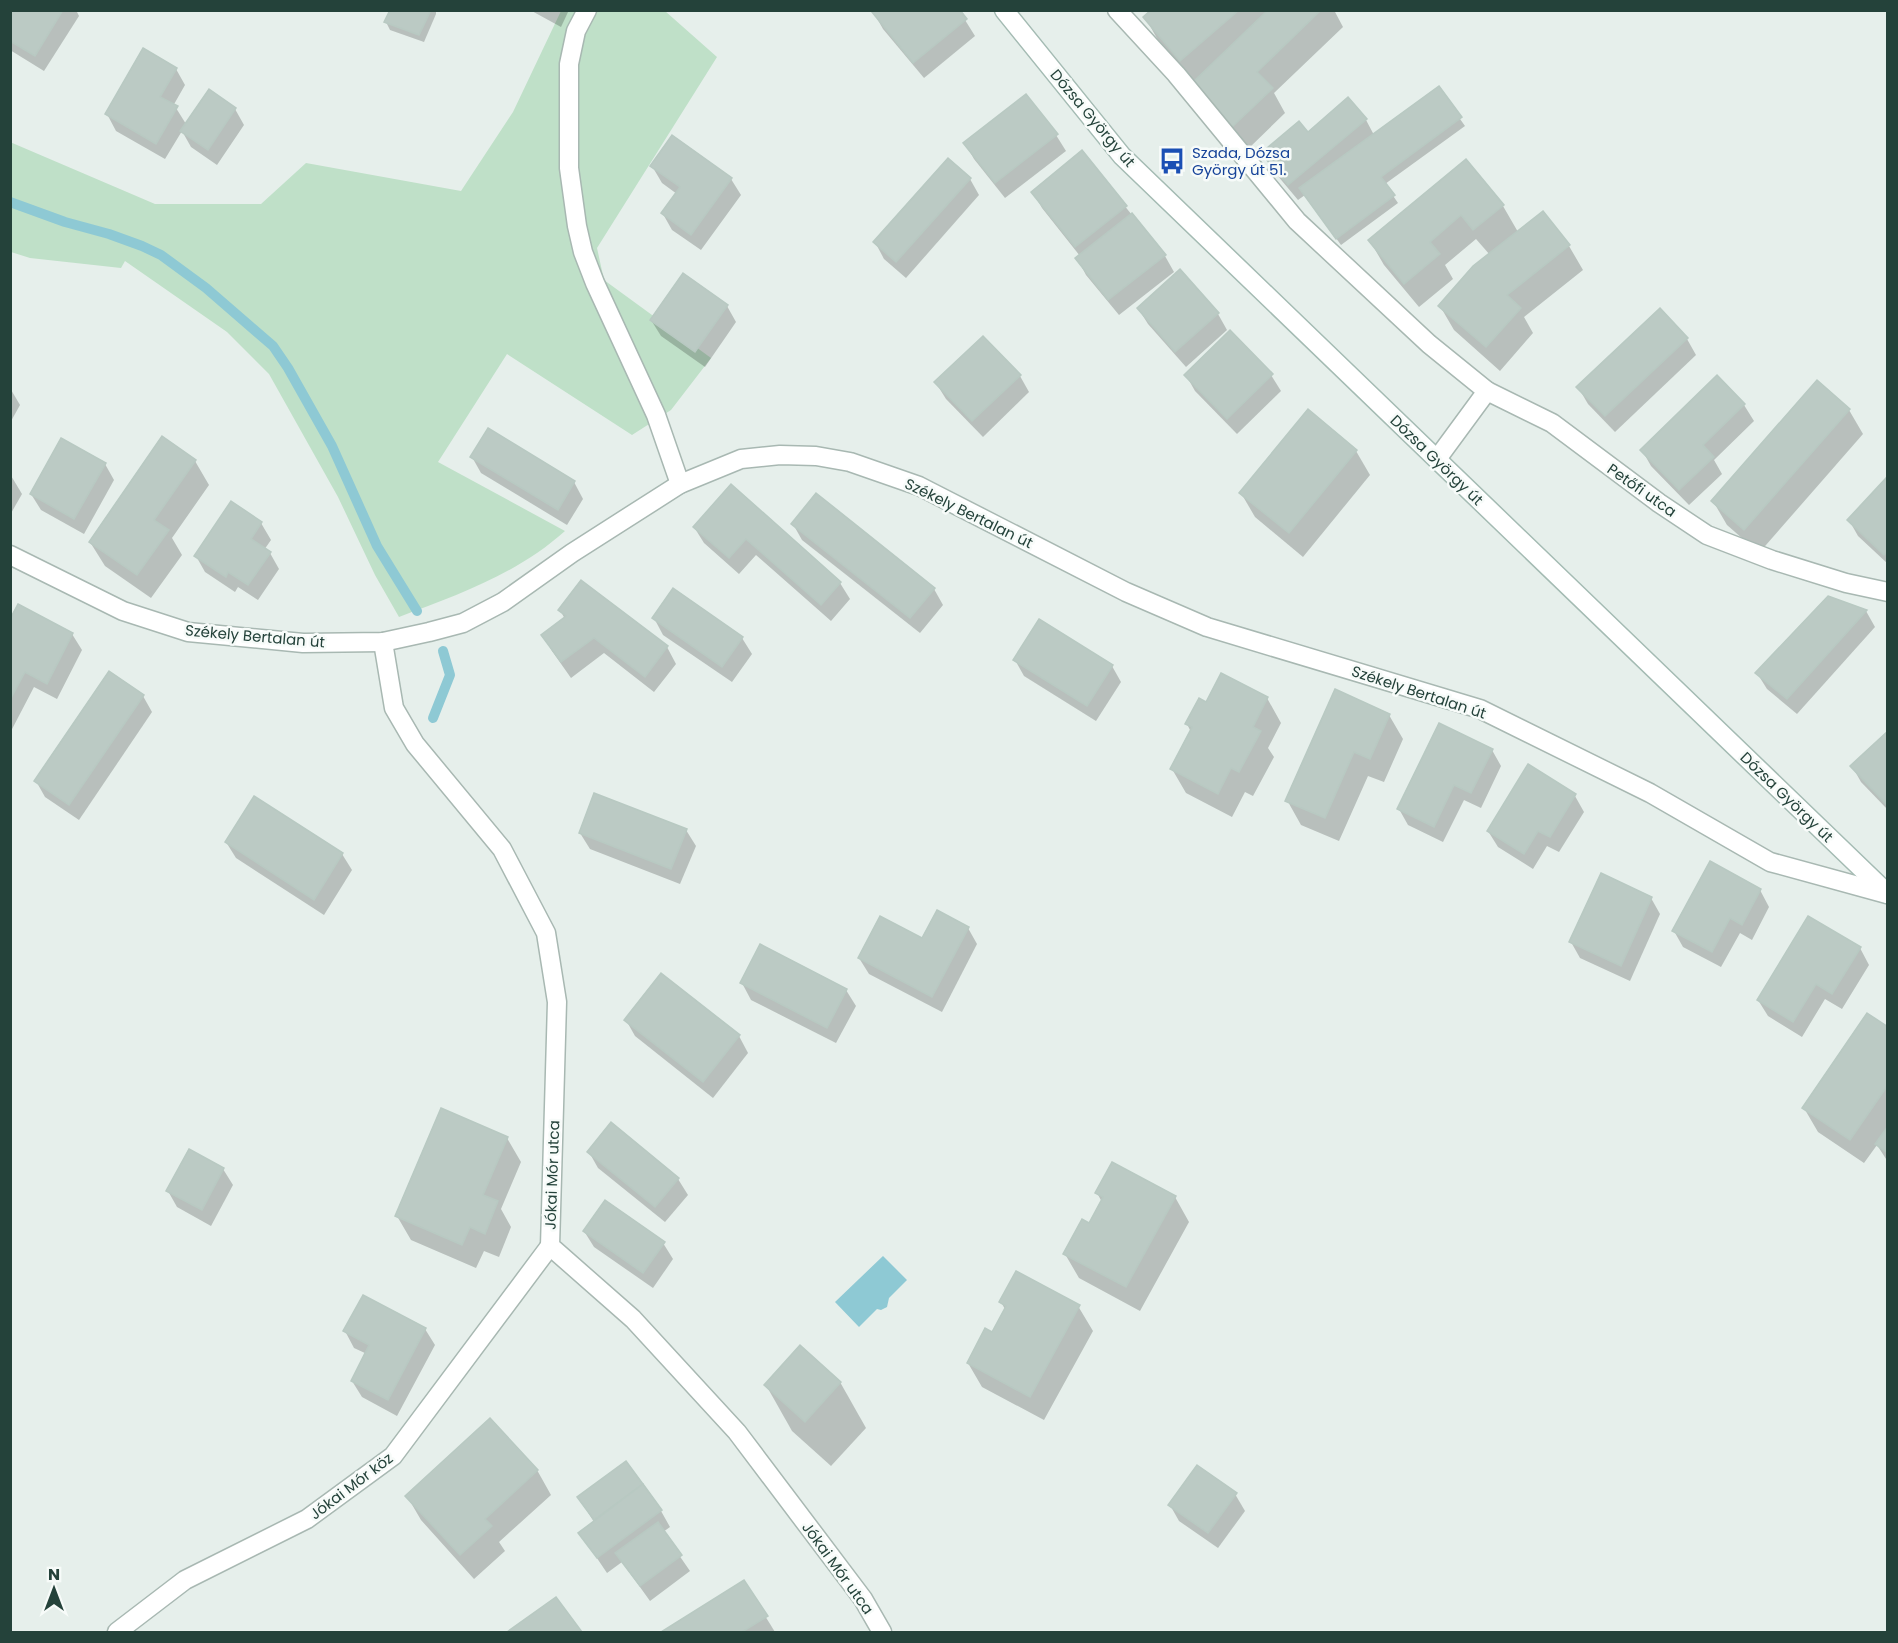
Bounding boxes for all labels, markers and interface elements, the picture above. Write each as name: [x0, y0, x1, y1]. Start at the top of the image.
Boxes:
street label: Dózsa György út: [1046, 65, 1140, 171]
place label: Szada, Dózsa György út 51.: [1192, 142, 1290, 180]
bus stop icon: Szada, Dózsa György út 51.: [1157, 146, 1187, 176]
street label: Dózsa György út: [1386, 410, 1488, 510]
street label: Petőfi utca: [1603, 458, 1681, 522]
street label: Székely Bertalan út: [901, 473, 1037, 553]
street label: Székely Bertalan út: [184, 619, 326, 653]
street label: Székely Bertalan út: [1349, 660, 1489, 724]
street label: Dózsa György út: [1736, 747, 1838, 847]
street label: Jókai Mór utca: [540, 1120, 564, 1230]
street label: Jókai Mór köz: [305, 1448, 397, 1524]
street label: Jókai Mór utca: [797, 1518, 879, 1618]
north arrow: [24, 1559, 84, 1619]
text: N: [48, 1563, 60, 1586]

